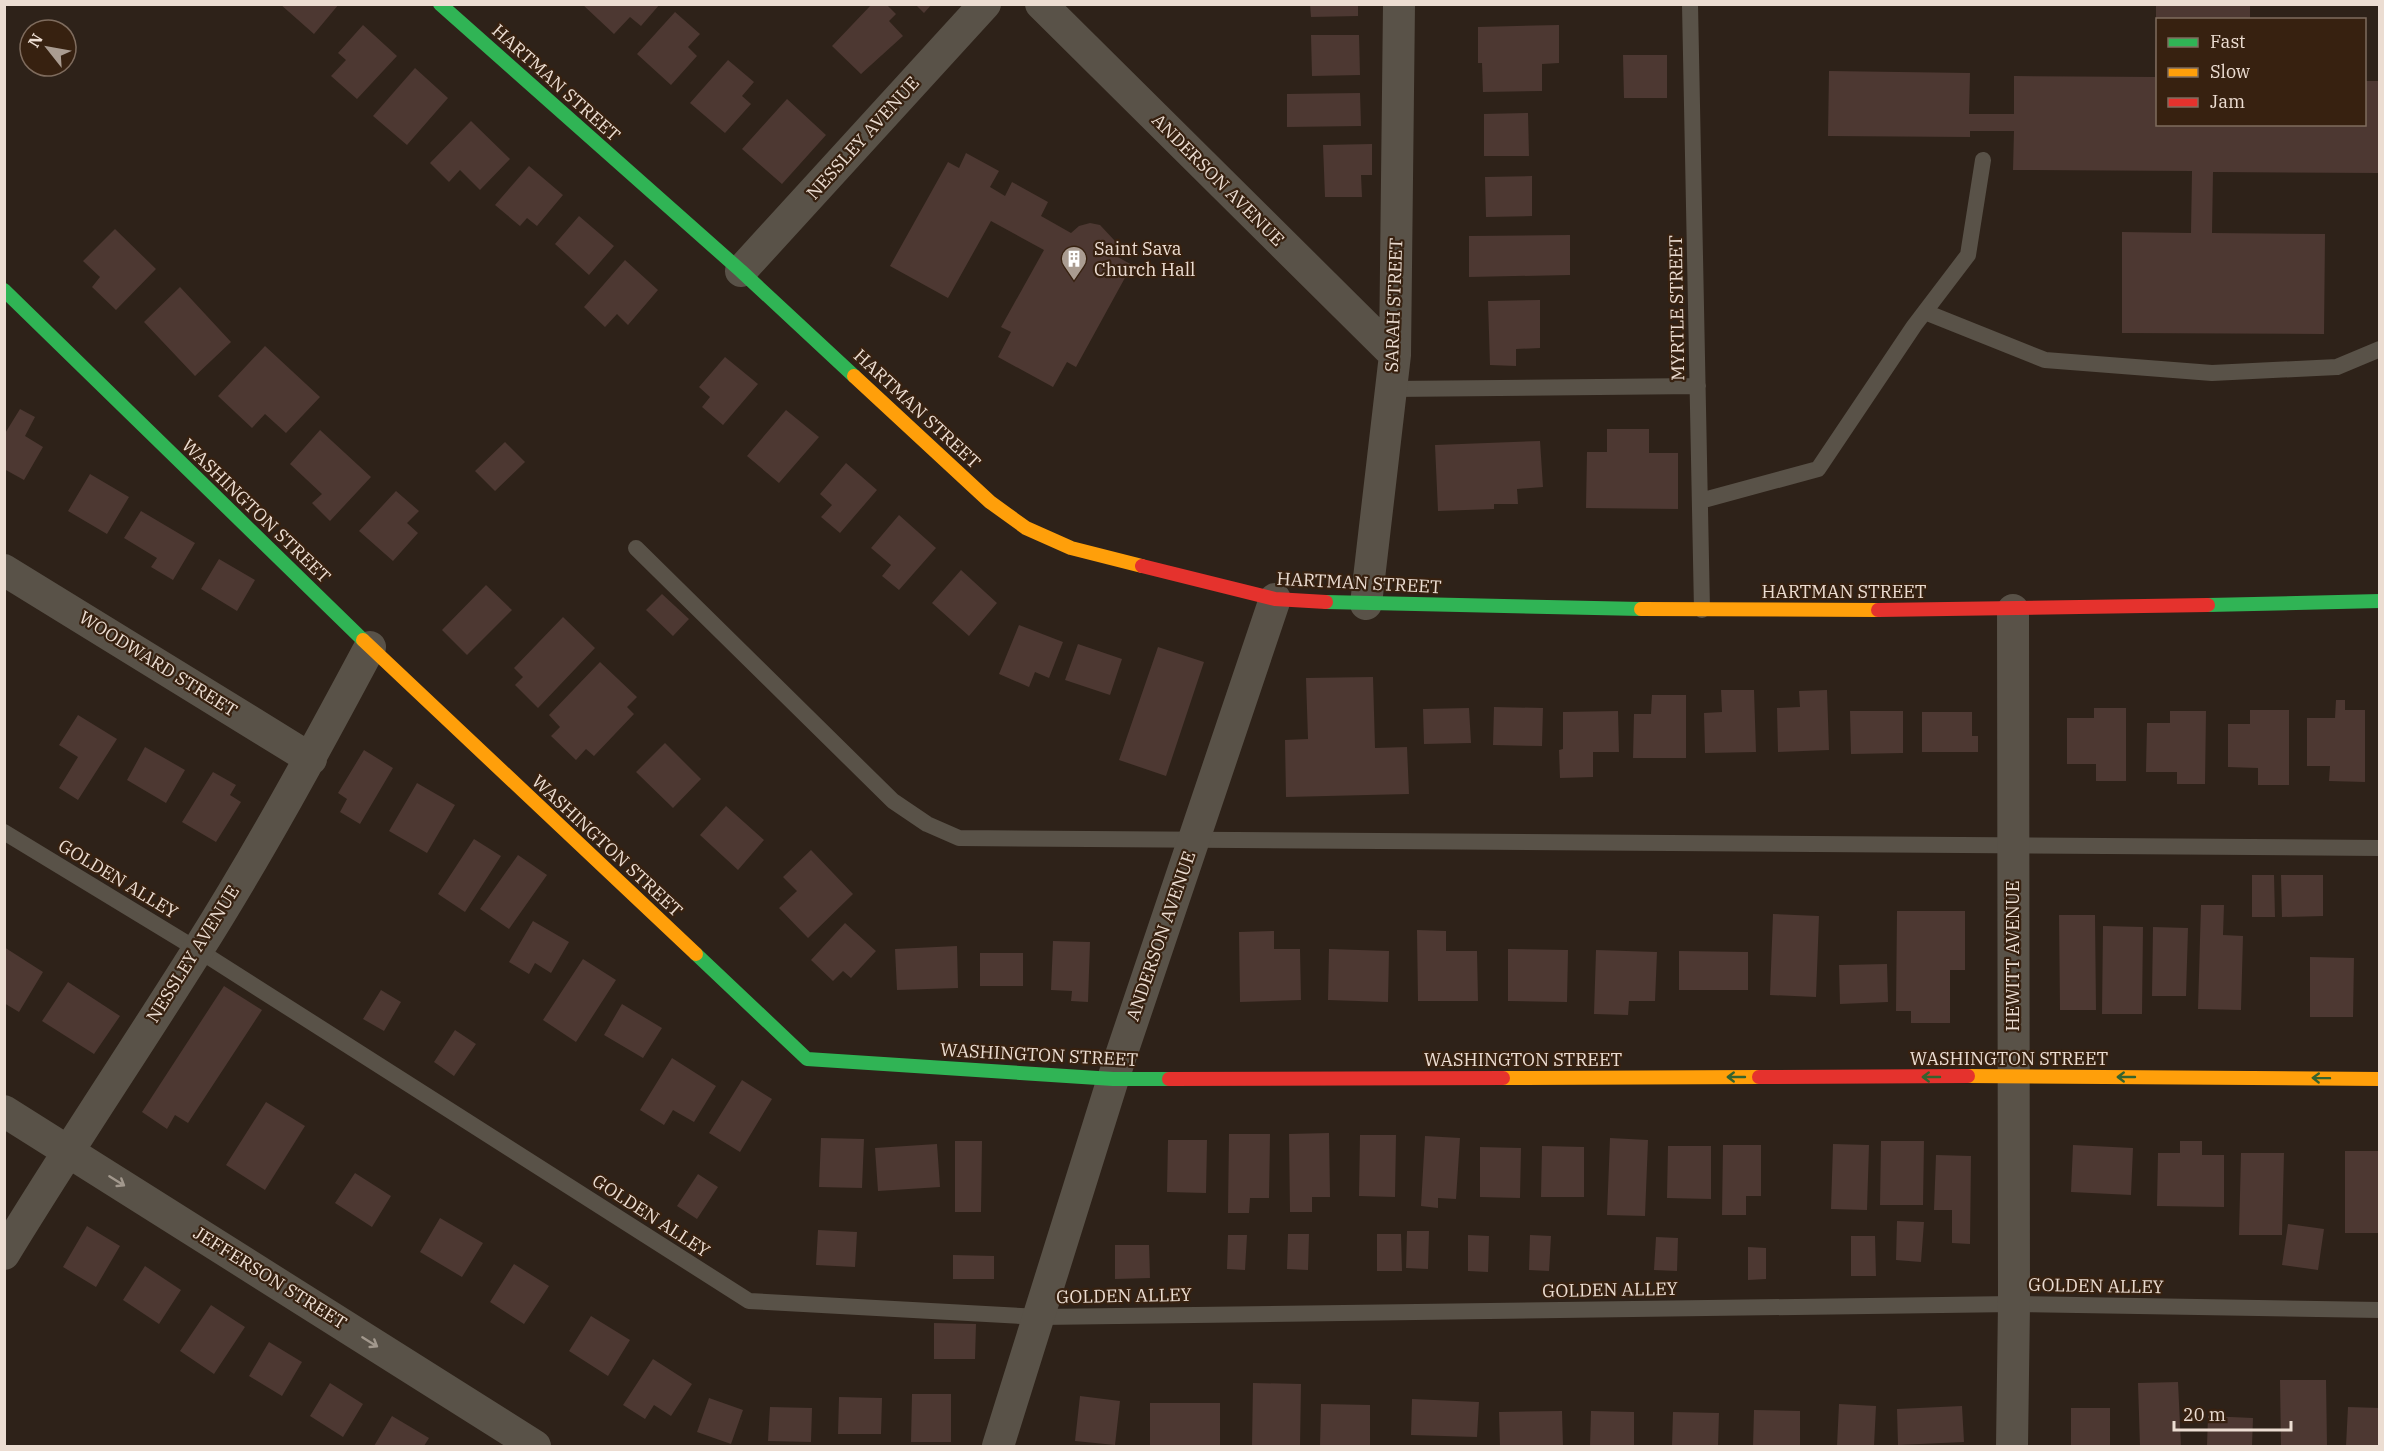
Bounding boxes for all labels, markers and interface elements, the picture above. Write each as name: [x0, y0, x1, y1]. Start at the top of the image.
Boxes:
north arrow: [18, 18, 78, 78]
legend: [2156, 18, 2366, 126]
street label: HARTMAN STREET: [487, 19, 626, 147]
text: N: [23, 30, 47, 51]
text: Fast: [2210, 30, 2245, 53]
text: Slow: [2210, 60, 2250, 83]
street label: NESSLEY AVENUE: [801, 71, 924, 204]
text: Jam: [2210, 90, 2245, 113]
street label: ANDERSON AVENUE: [1147, 109, 1289, 251]
street label: MYRTLE STREET: [1664, 235, 1689, 381]
place label: Saint Sava Church Hall: [1094, 237, 1196, 281]
street label: SARAH STREET: [1380, 237, 1407, 373]
building icon: Saint Sava Church Hall: [1059, 244, 1089, 282]
street label: HARTMAN STREET: [849, 344, 986, 474]
street label: WASHINGTON STREET: [177, 433, 336, 588]
street label: HARTMAN STREET: [1276, 567, 1442, 598]
street label: HARTMAN STREET: [1761, 580, 1927, 603]
street label: WOODWARD STREET: [75, 605, 242, 722]
street label: WASHINGTON STREET: [527, 770, 688, 922]
street label: GOLDEN ALLEY: [54, 834, 183, 924]
street label: ANDERSON AVENUE: [1121, 848, 1200, 1024]
street label: HEWITT AVENUE: [2001, 880, 2024, 1032]
street label: NESSLEY AVENUE: [141, 881, 244, 1027]
street label: WASHINGTON STREET: [939, 1038, 1139, 1071]
street label: WASHINGTON STREET: [1910, 1047, 2108, 1070]
street label: WASHINGTON STREET: [1424, 1048, 1622, 1071]
one-way arrow: [1727, 1071, 1747, 1083]
one-way arrow: [1922, 1071, 1942, 1083]
one-way arrow: [2117, 1071, 2137, 1083]
one-way arrow: [2312, 1072, 2332, 1084]
street label: GOLDEN ALLEY: [588, 1169, 715, 1262]
one-way arrow: [108, 1175, 125, 1187]
street label: JEFFERSON STREET: [189, 1221, 351, 1334]
street label: GOLDEN ALLEY: [2028, 1273, 2165, 1298]
street label: GOLDEN ALLEY: [1542, 1277, 1679, 1302]
street label: GOLDEN ALLEY: [1056, 1283, 1193, 1308]
one-way arrow: [361, 1336, 378, 1348]
scale bar: [2174, 1394, 2291, 1432]
text: 20 m: [2183, 1403, 2226, 1426]

